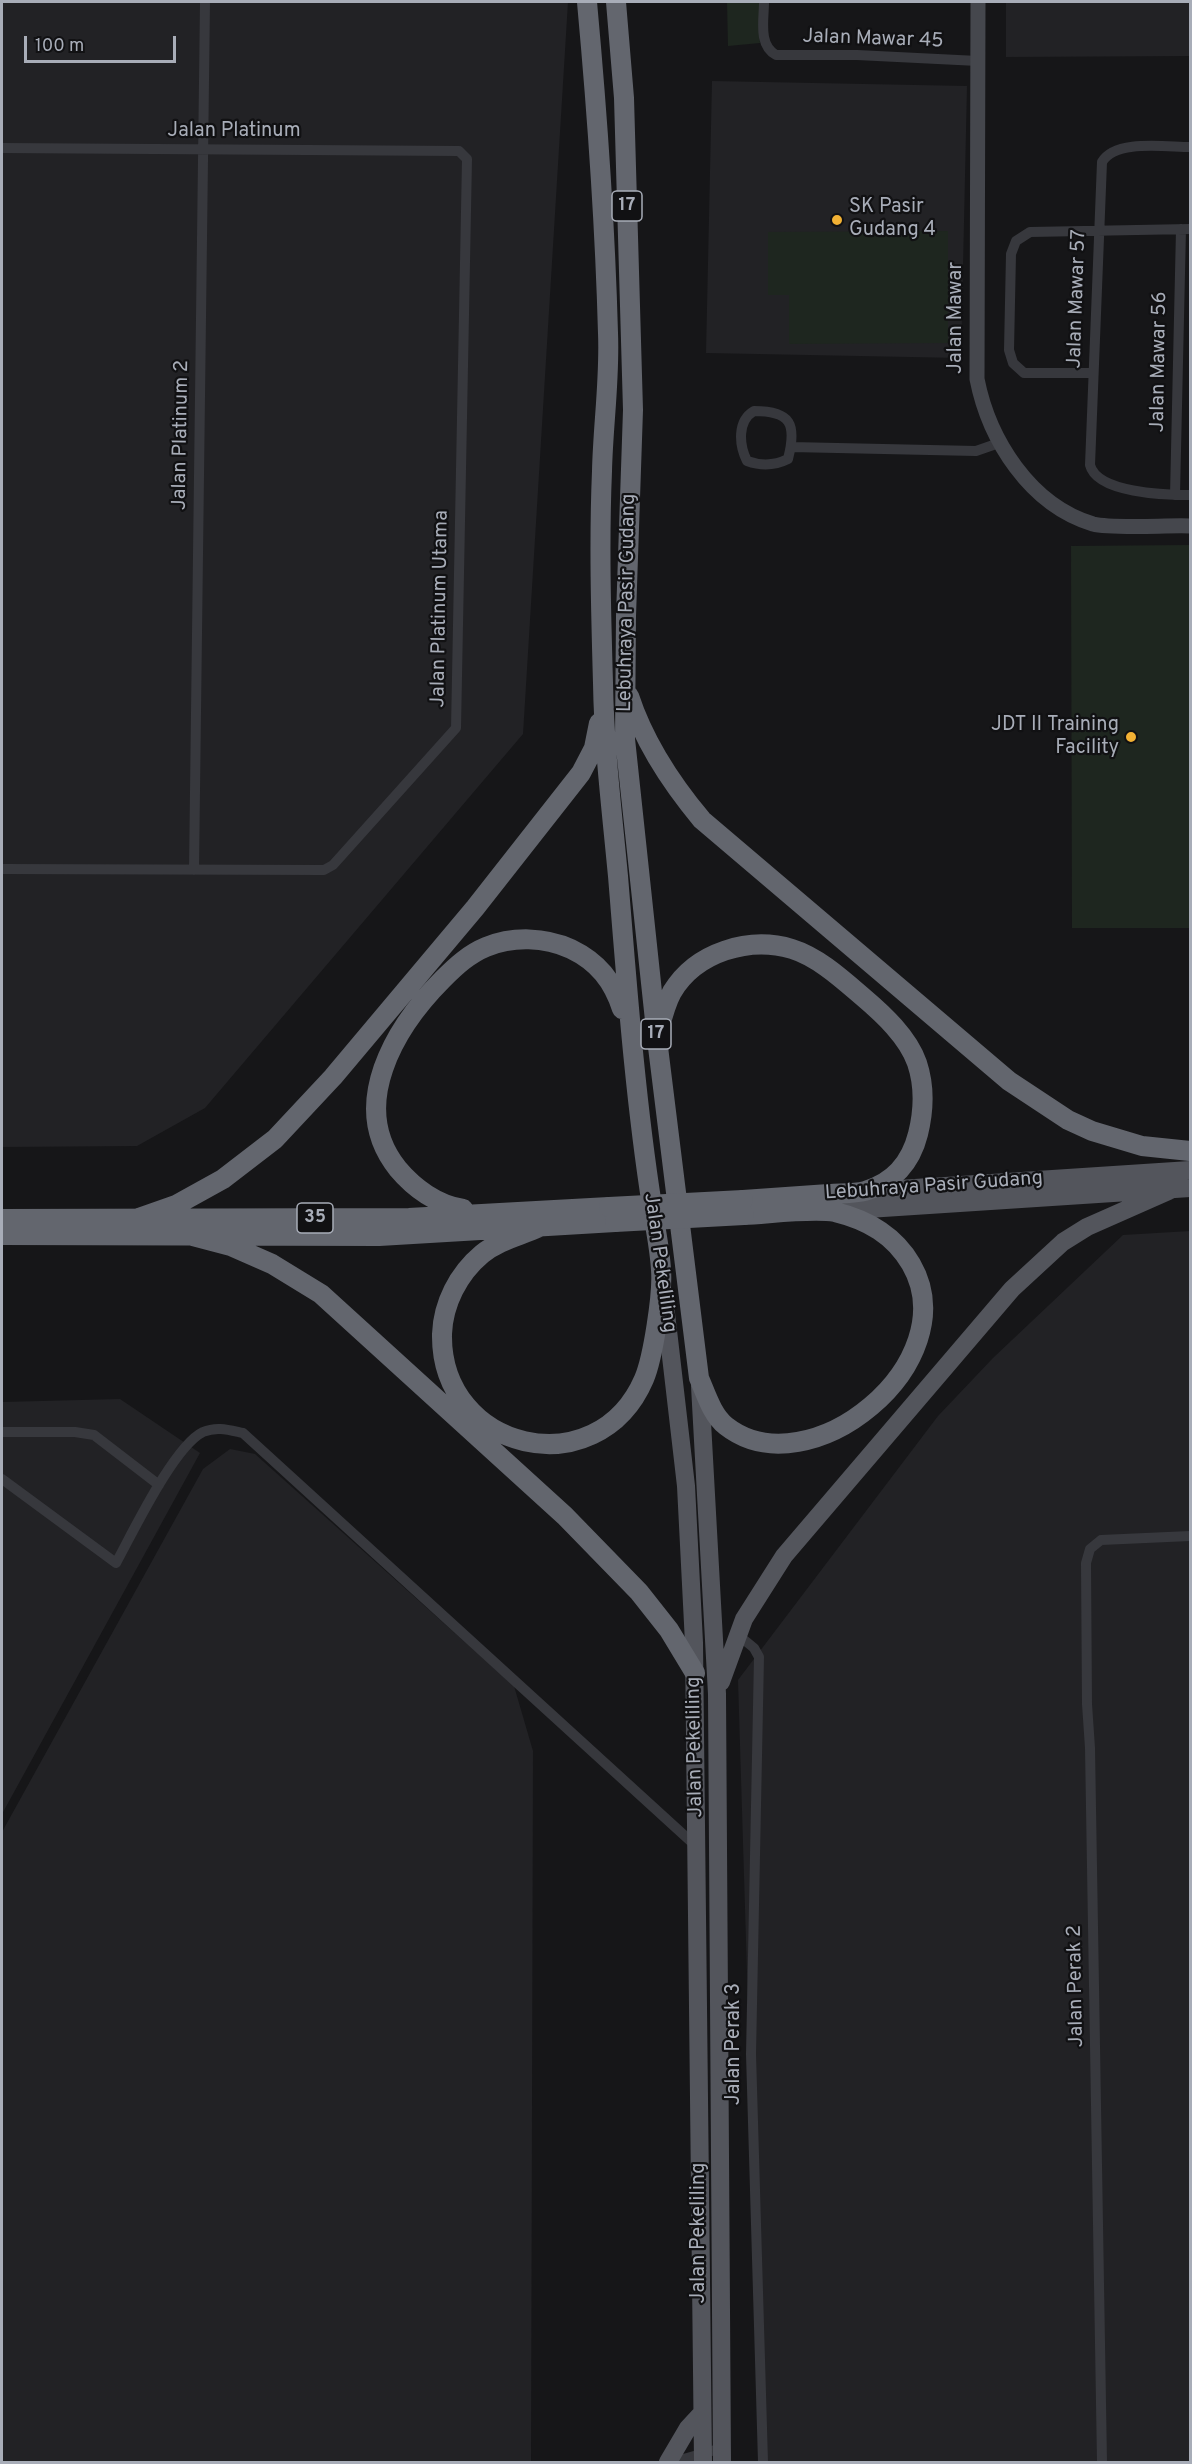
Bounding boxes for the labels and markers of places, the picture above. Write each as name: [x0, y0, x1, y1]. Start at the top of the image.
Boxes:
place label: SK Pasir Gudang 4: [849, 196, 936, 243]
marker: SK Pasir Gudang 4: [830, 213, 844, 227]
place label: JDT II Training Facility: [991, 714, 1119, 761]
marker: JDT II Training Facility: [1124, 730, 1138, 744]

